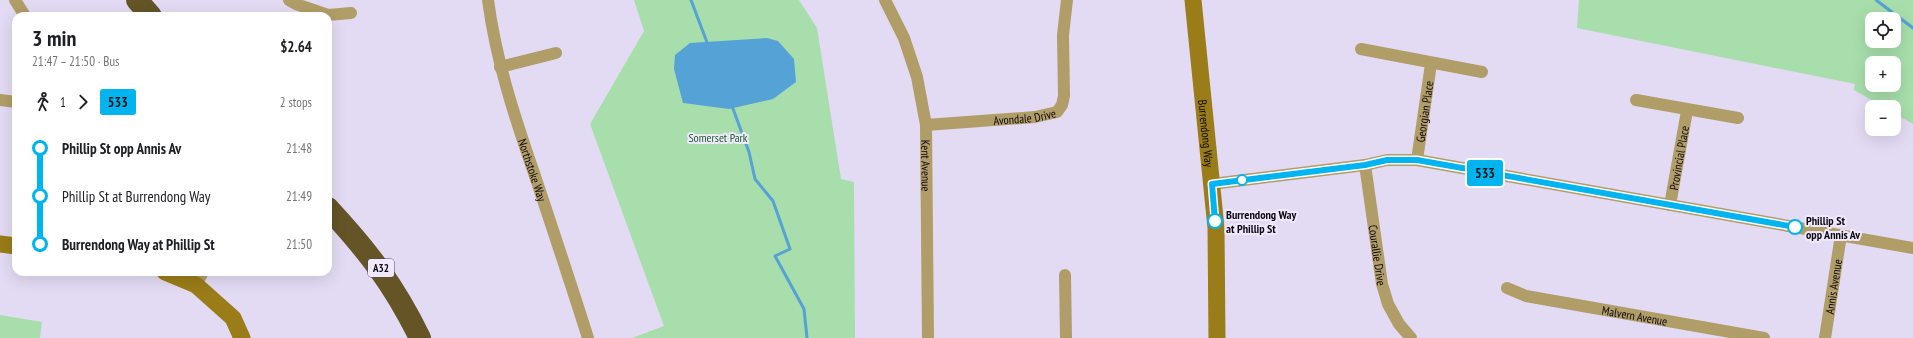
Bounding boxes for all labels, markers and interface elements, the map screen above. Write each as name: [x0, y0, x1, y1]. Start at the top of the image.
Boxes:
map controls: [1865, 12, 1901, 136]
button: locate: [1865, 12, 1901, 48]
text: 3 min: [32, 24, 76, 52]
text: $2.64: [280, 37, 312, 56]
text: 21:47 – 21:50 · Bus: [32, 53, 119, 70]
button: +: [1865, 56, 1901, 92]
street label: Georgian Place: [1412, 80, 1436, 143]
icon: walk: [32, 91, 54, 113]
icon: forward: [72, 91, 94, 113]
text: 533: [108, 93, 128, 111]
text: 1: [60, 94, 66, 111]
text: 2 stops: [280, 94, 312, 111]
street label: Burrendong Way: [1196, 99, 1217, 168]
button: −: [1865, 100, 1901, 136]
street label: Avondale Drive: [993, 105, 1057, 128]
street label: Provincial Place: [1665, 124, 1692, 191]
park label: Somerset Park: [688, 130, 748, 145]
street label: Northstoke Way: [515, 137, 551, 204]
text: Phillip St opp Annis Av: [62, 139, 181, 158]
text: 21:48: [286, 140, 312, 157]
street label: Kent Avenue: [919, 140, 934, 191]
line badge: 533: [1462, 160, 1508, 186]
text: 533: [1475, 164, 1495, 182]
unlabelled marker: [1236, 174, 1248, 186]
text: Phillip St at Burrendong Way: [62, 187, 210, 206]
text: 21:49: [286, 188, 312, 205]
place label: Burrendong Way at Phillip St: [1226, 207, 1296, 236]
marker: Burrendong Way at Phillip St: [1207, 213, 1223, 229]
place label: Phillip St opp Annis Av: [1806, 213, 1860, 242]
marker: Phillip St opp Annis Av: [1787, 219, 1803, 235]
street label: Courallie Drive: [1366, 224, 1390, 286]
text: Burrendong Way at Phillip St: [62, 235, 215, 254]
text: 21:50: [286, 236, 312, 253]
street label: Annis Avenue: [1821, 258, 1845, 315]
road number: A32: [368, 259, 394, 277]
street label: Malvern Avenue: [1601, 302, 1669, 328]

